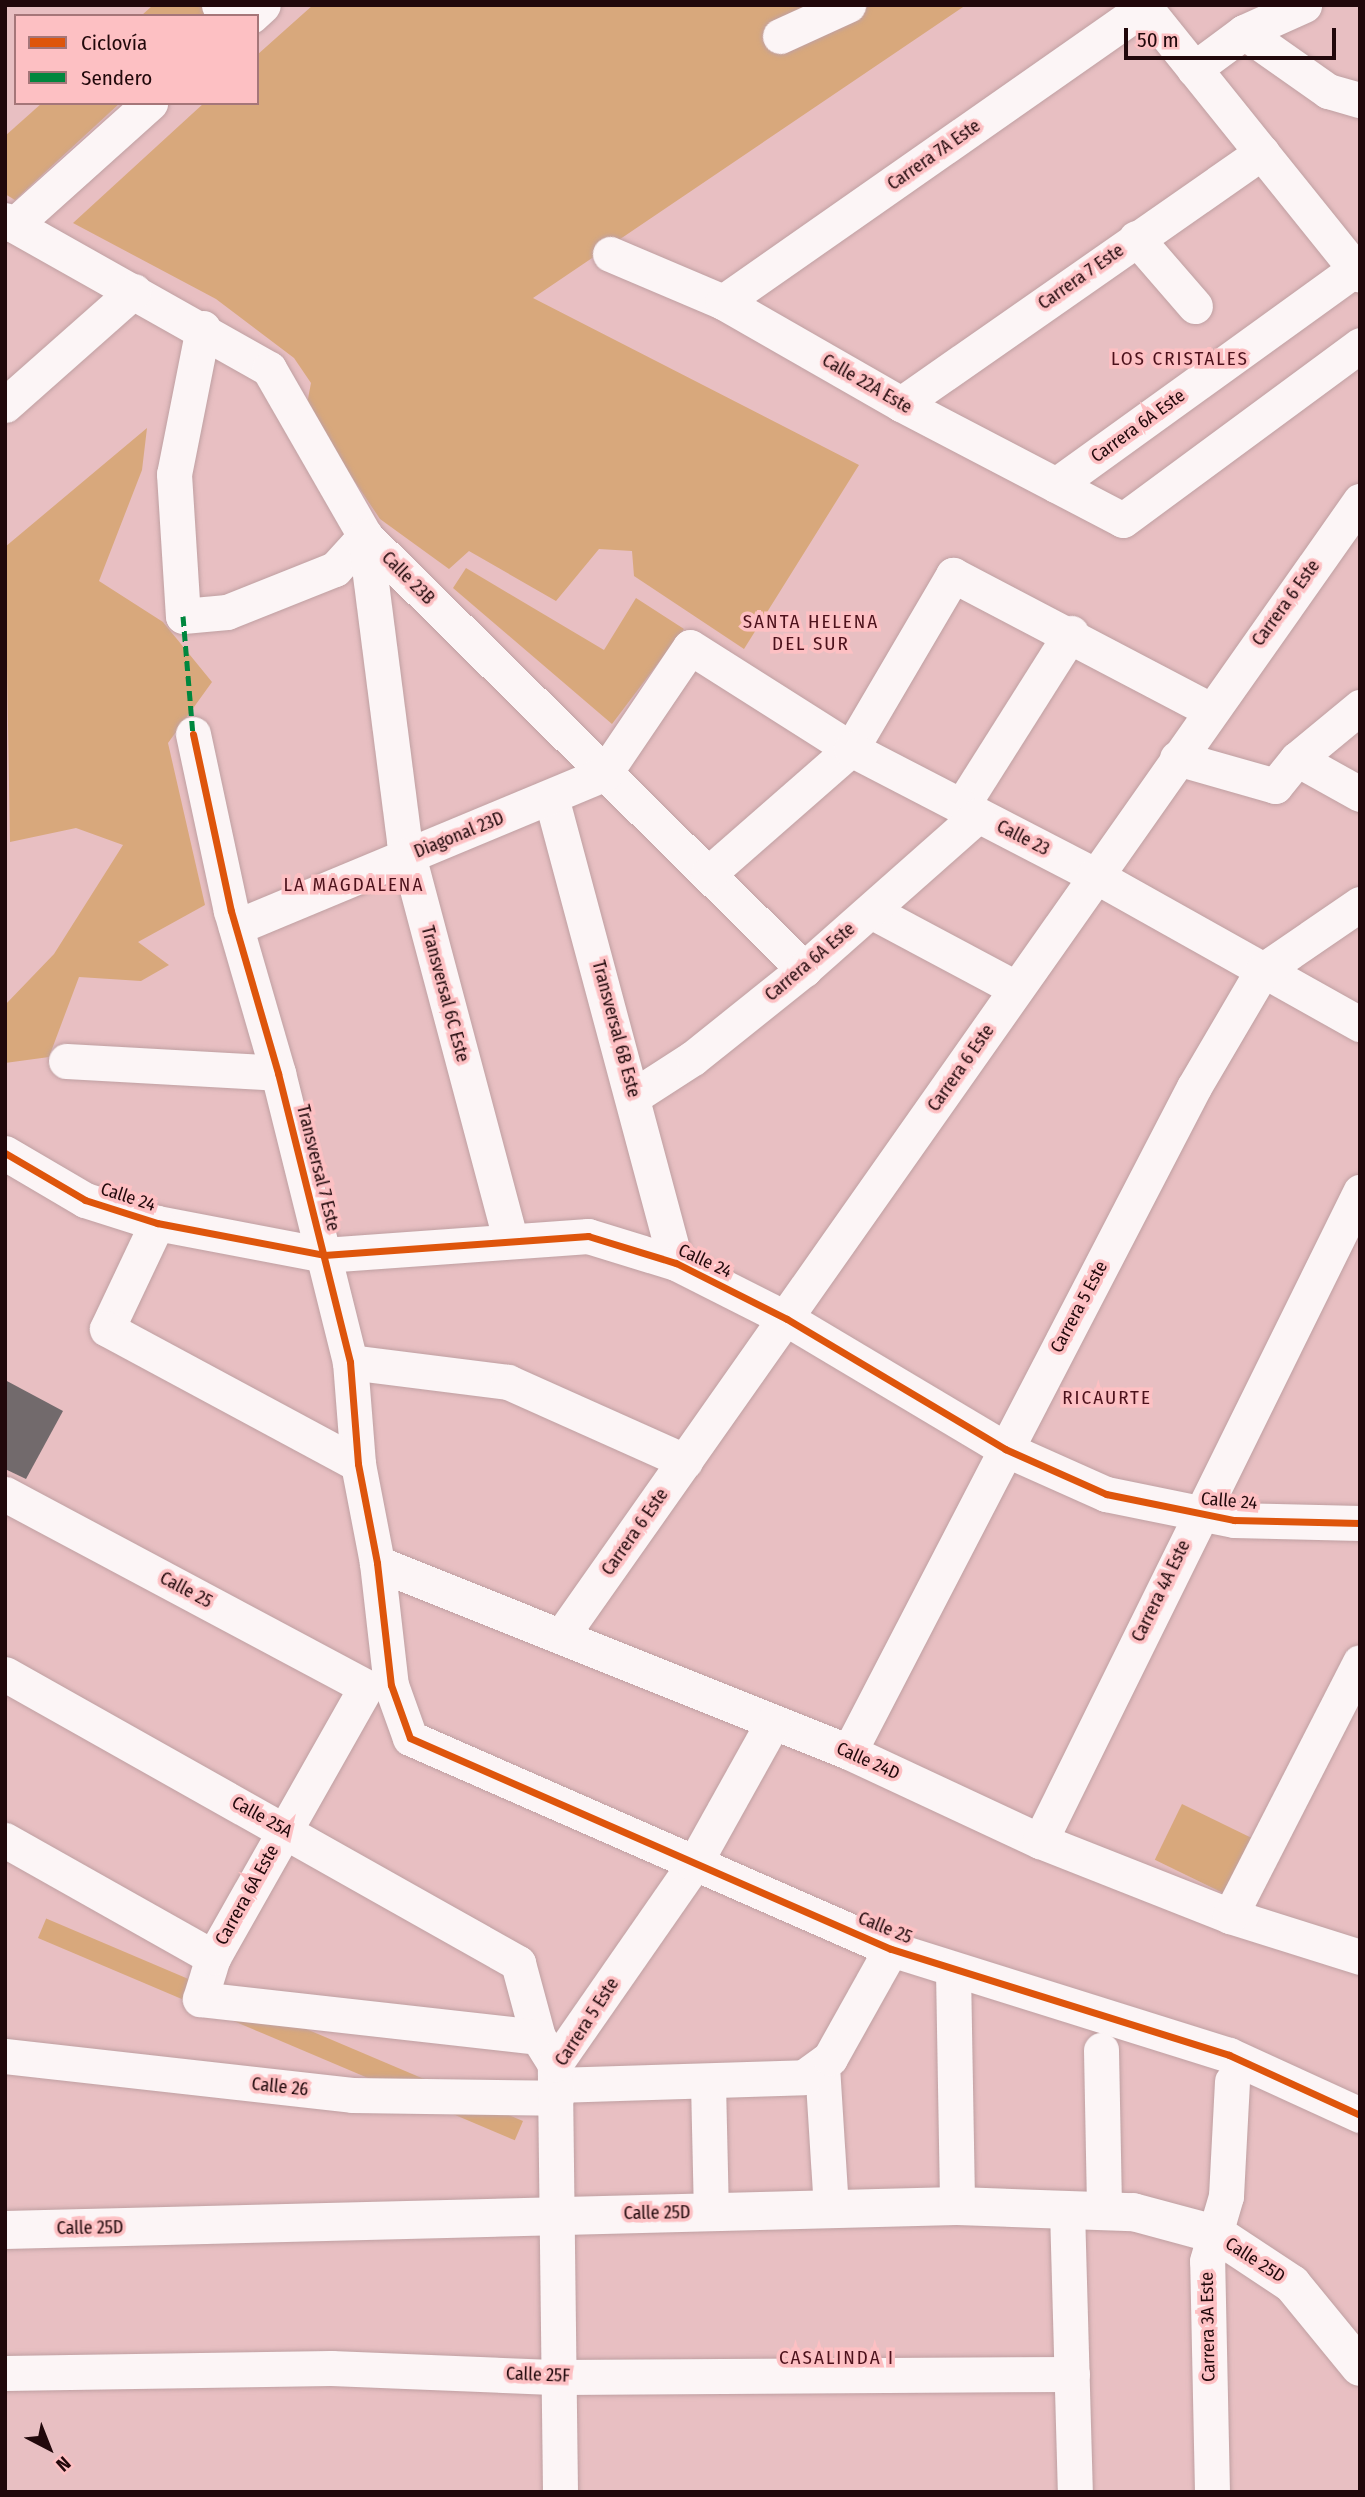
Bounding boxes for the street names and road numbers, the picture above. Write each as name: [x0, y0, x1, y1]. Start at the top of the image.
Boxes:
street label: Carrera 7A Este: [883, 115, 985, 195]
street label: Carrera 7 Este: [1034, 240, 1128, 314]
street label: Calle 22A Este: [818, 350, 916, 418]
street label: Carrera 6A Este: [1087, 385, 1189, 467]
street label: Calle 23B: [377, 547, 439, 609]
street label: Carrera 6 Este: [1248, 556, 1324, 650]
street label: Diagonal 23D: [411, 807, 507, 863]
street label: Calle 23: [993, 816, 1053, 860]
street label: Carrera 6A Este: [761, 918, 859, 1006]
street label: Transversal 6C Este: [416, 924, 474, 1064]
street label: Transversal 6B Este: [587, 958, 645, 1100]
street label: Carrera 6 Este: [923, 1020, 999, 1116]
street label: Transversal 7 Este: [292, 1103, 344, 1233]
street label: Calle 24: [98, 1178, 158, 1216]
street label: Calle 24: [675, 1239, 735, 1283]
street label: Carrera 5 Este: [1046, 1258, 1112, 1356]
street label: Carrera 6 Este: [597, 1484, 673, 1580]
street label: Calle 24: [1200, 1488, 1258, 1514]
street label: Carrera 4A Este: [1127, 1537, 1195, 1645]
street label: Calle 25: [156, 1567, 216, 1613]
street label: Calle 24D: [833, 1738, 903, 1784]
street label: Calle 25A: [228, 1792, 296, 1842]
street label: Carrera 6A Este: [211, 1841, 283, 1949]
street label: Calle 25: [855, 1907, 915, 1949]
street label: Carrera 5 Este: [551, 1974, 623, 2070]
street label: Calle 26: [251, 2073, 309, 2101]
street label: Calle 25D: [623, 2202, 691, 2224]
street label: Calle 25D: [56, 2217, 124, 2239]
street label: Calle 25D: [1221, 2233, 1289, 2287]
street label: Carrera 3A Este: [1196, 2272, 1220, 2382]
street label: Calle 25F: [506, 2363, 570, 2387]

